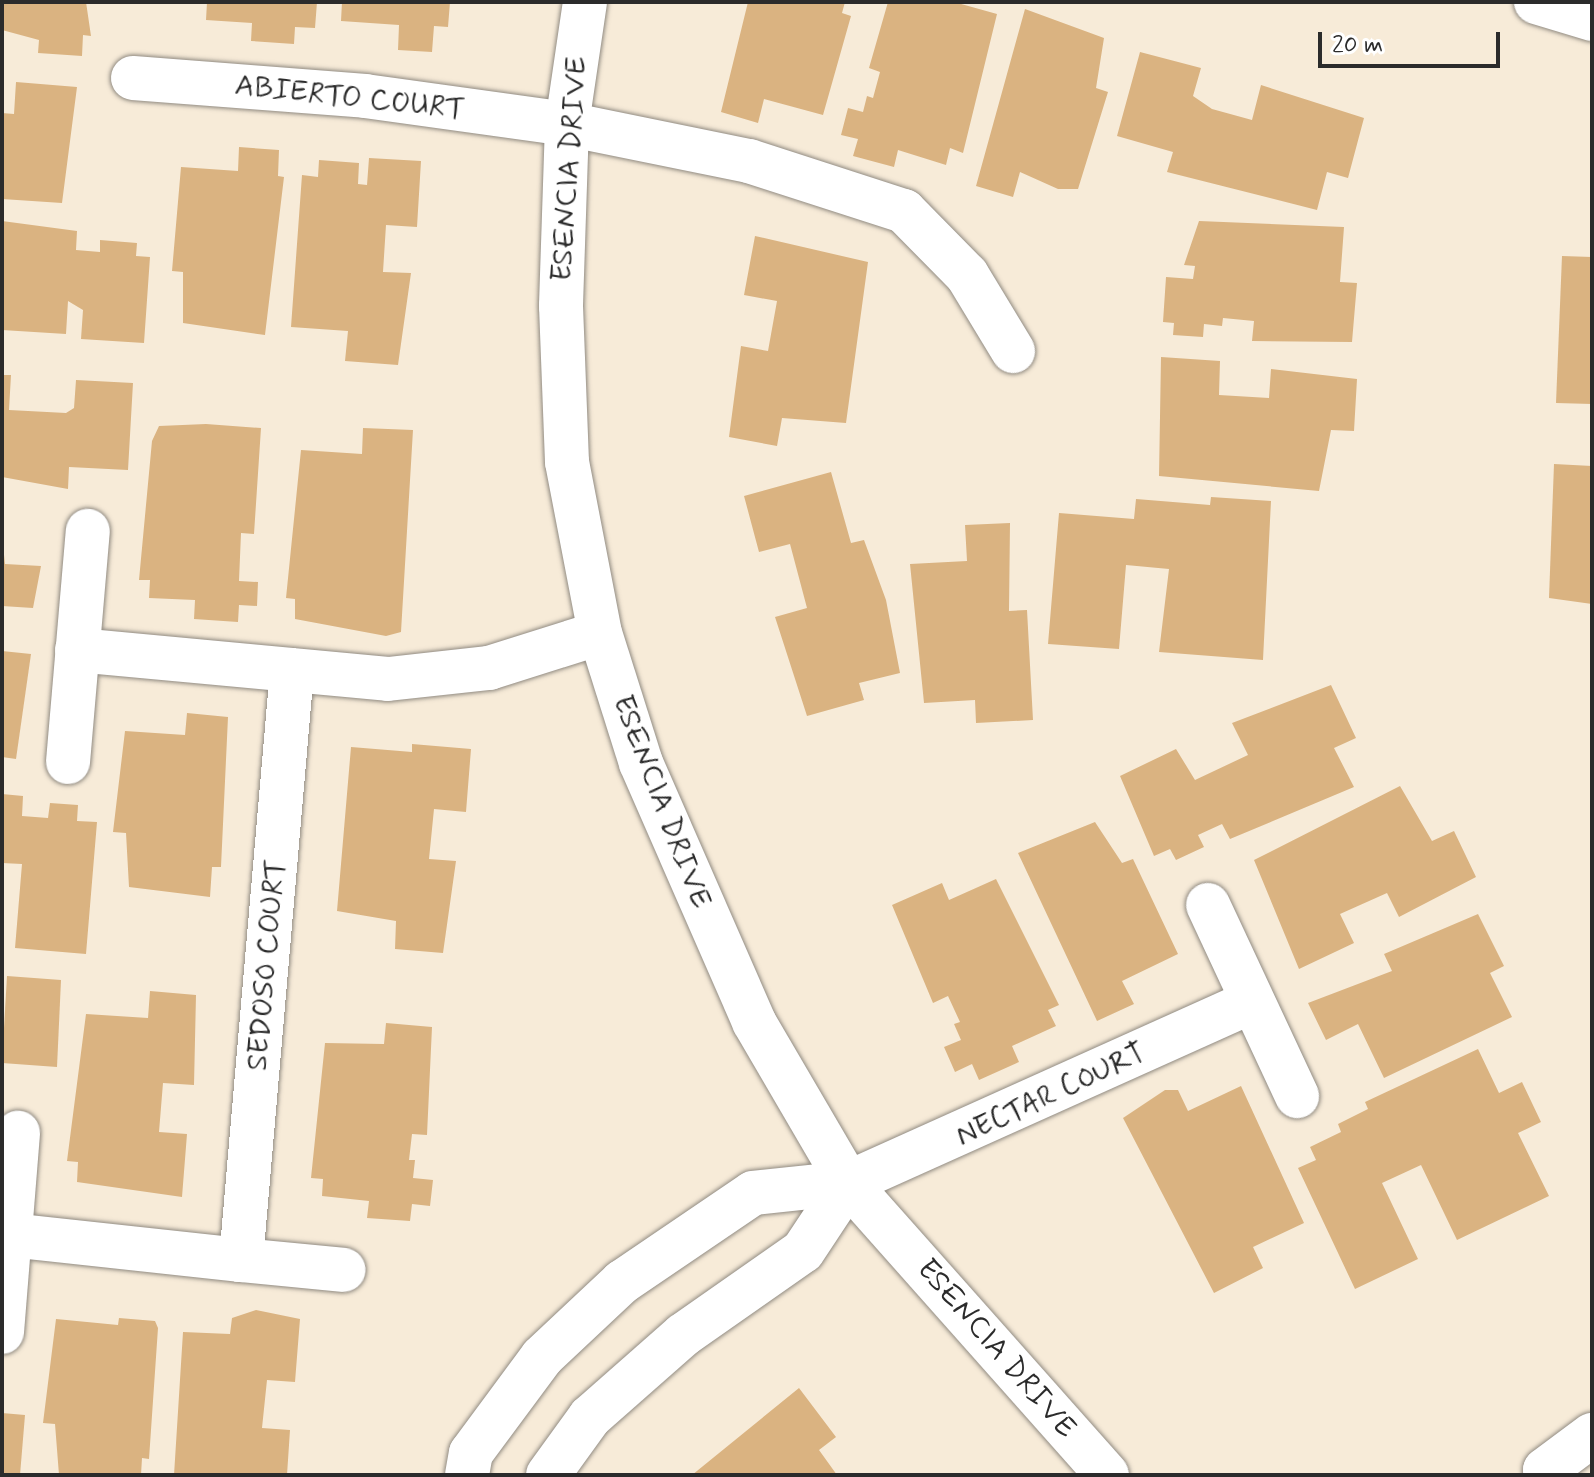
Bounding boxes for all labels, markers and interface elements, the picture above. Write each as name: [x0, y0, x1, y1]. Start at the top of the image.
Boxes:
scale bar: [1322, 16, 1504, 66]
text: 20 m: [1332, 30, 1383, 61]
street label: ESENCIA DRIVE: [544, 54, 596, 284]
street label: ABIERTO COURT: [233, 68, 467, 128]
street label: ESENCIA DRIVE: [603, 689, 719, 915]
street label: SEDOSO COURT: [240, 858, 294, 1072]
street label: NECTAR COURT: [948, 1034, 1154, 1156]
street label: ESENCIA DRIVE: [908, 1251, 1084, 1447]

